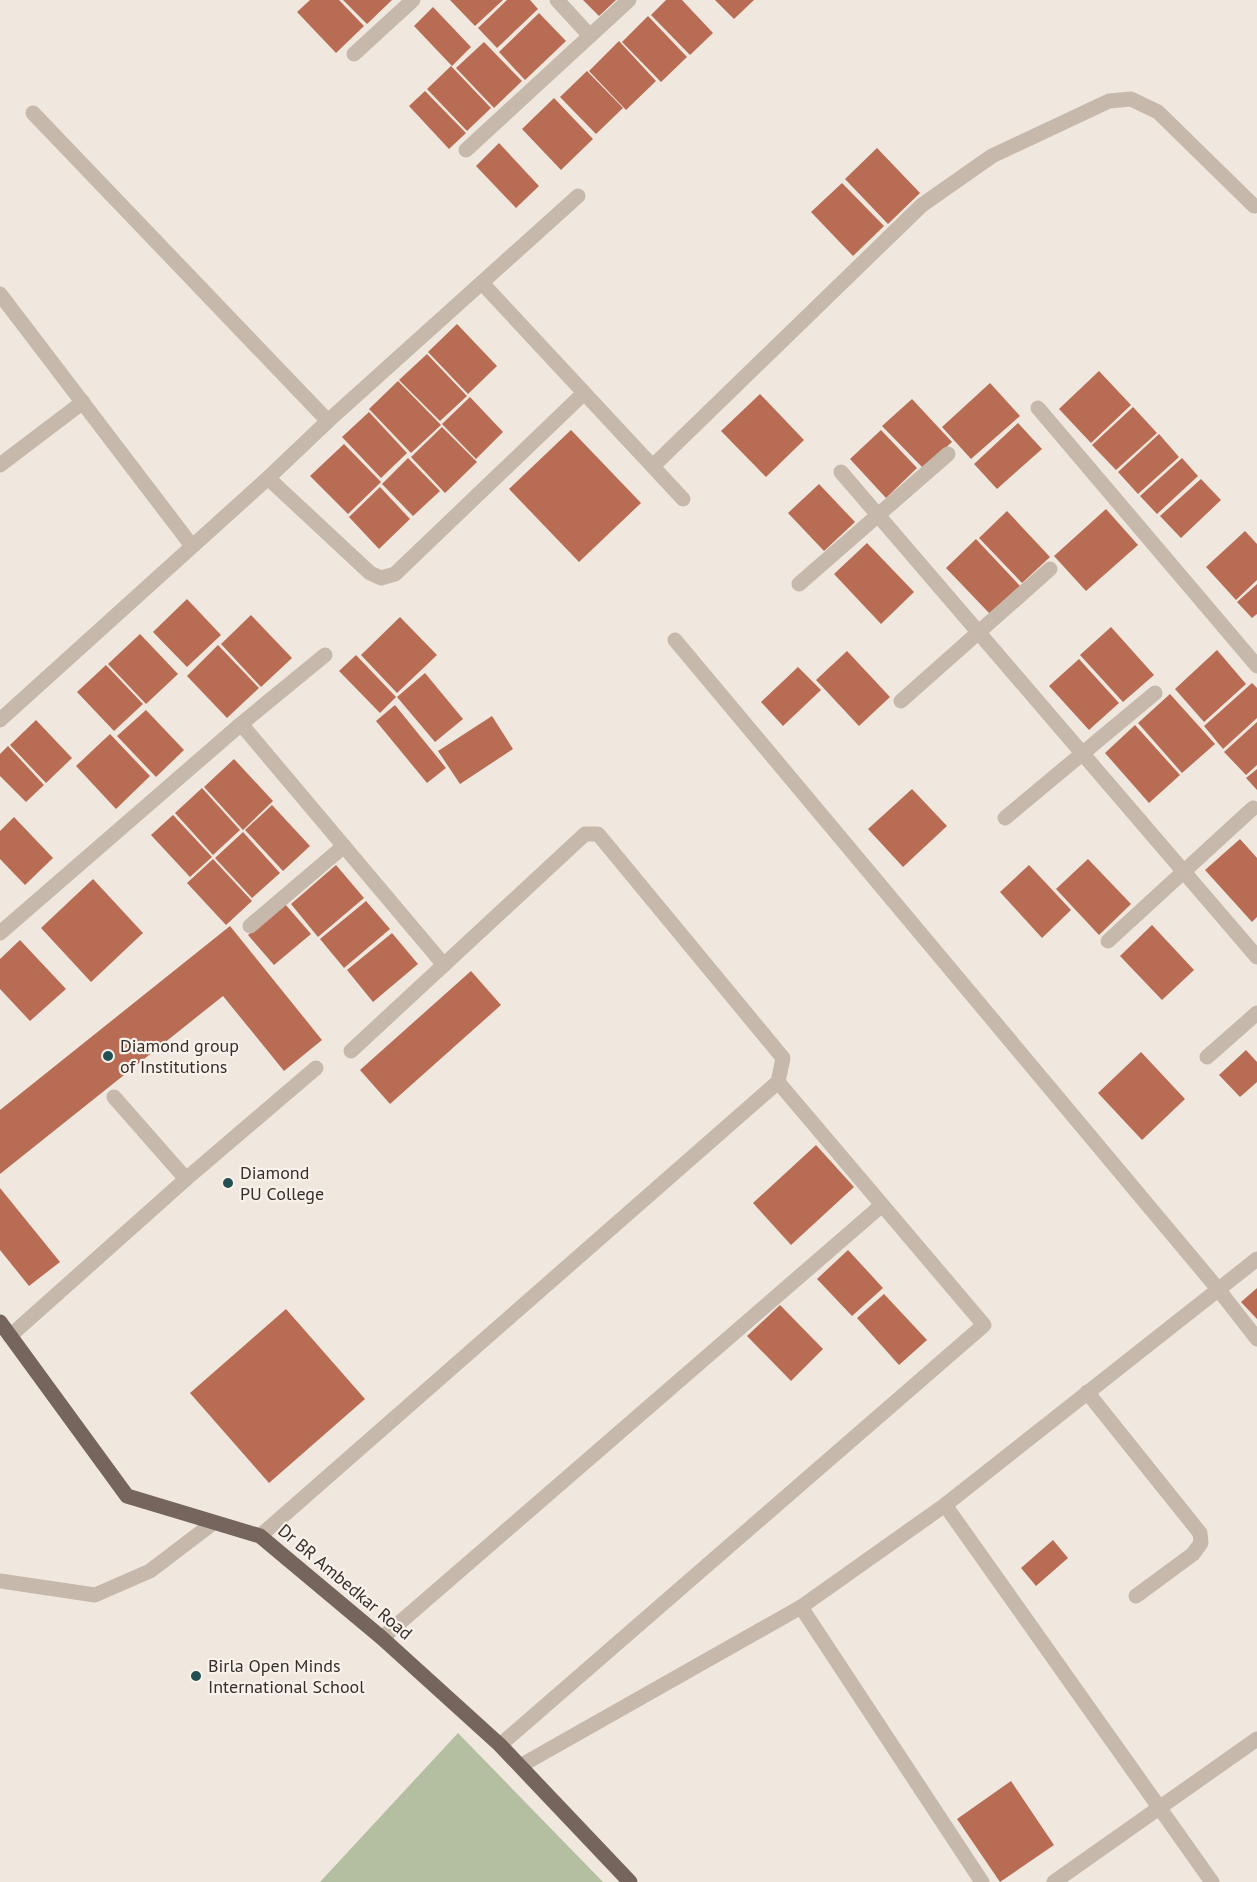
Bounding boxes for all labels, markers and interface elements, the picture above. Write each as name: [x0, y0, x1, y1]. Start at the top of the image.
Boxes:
place label: Diamond group of Institutions: [120, 1034, 239, 1078]
marker: Diamond group of Institutions: [101, 1049, 115, 1063]
place label: Diamond PU College: [240, 1161, 324, 1205]
marker: Diamond PU College: [221, 1176, 235, 1190]
street label: Dr BR Ambedkar Road: [273, 1519, 417, 1645]
place label: Birla Open Minds International School: [208, 1654, 365, 1698]
marker: Birla Open Minds International School: [189, 1669, 203, 1683]

